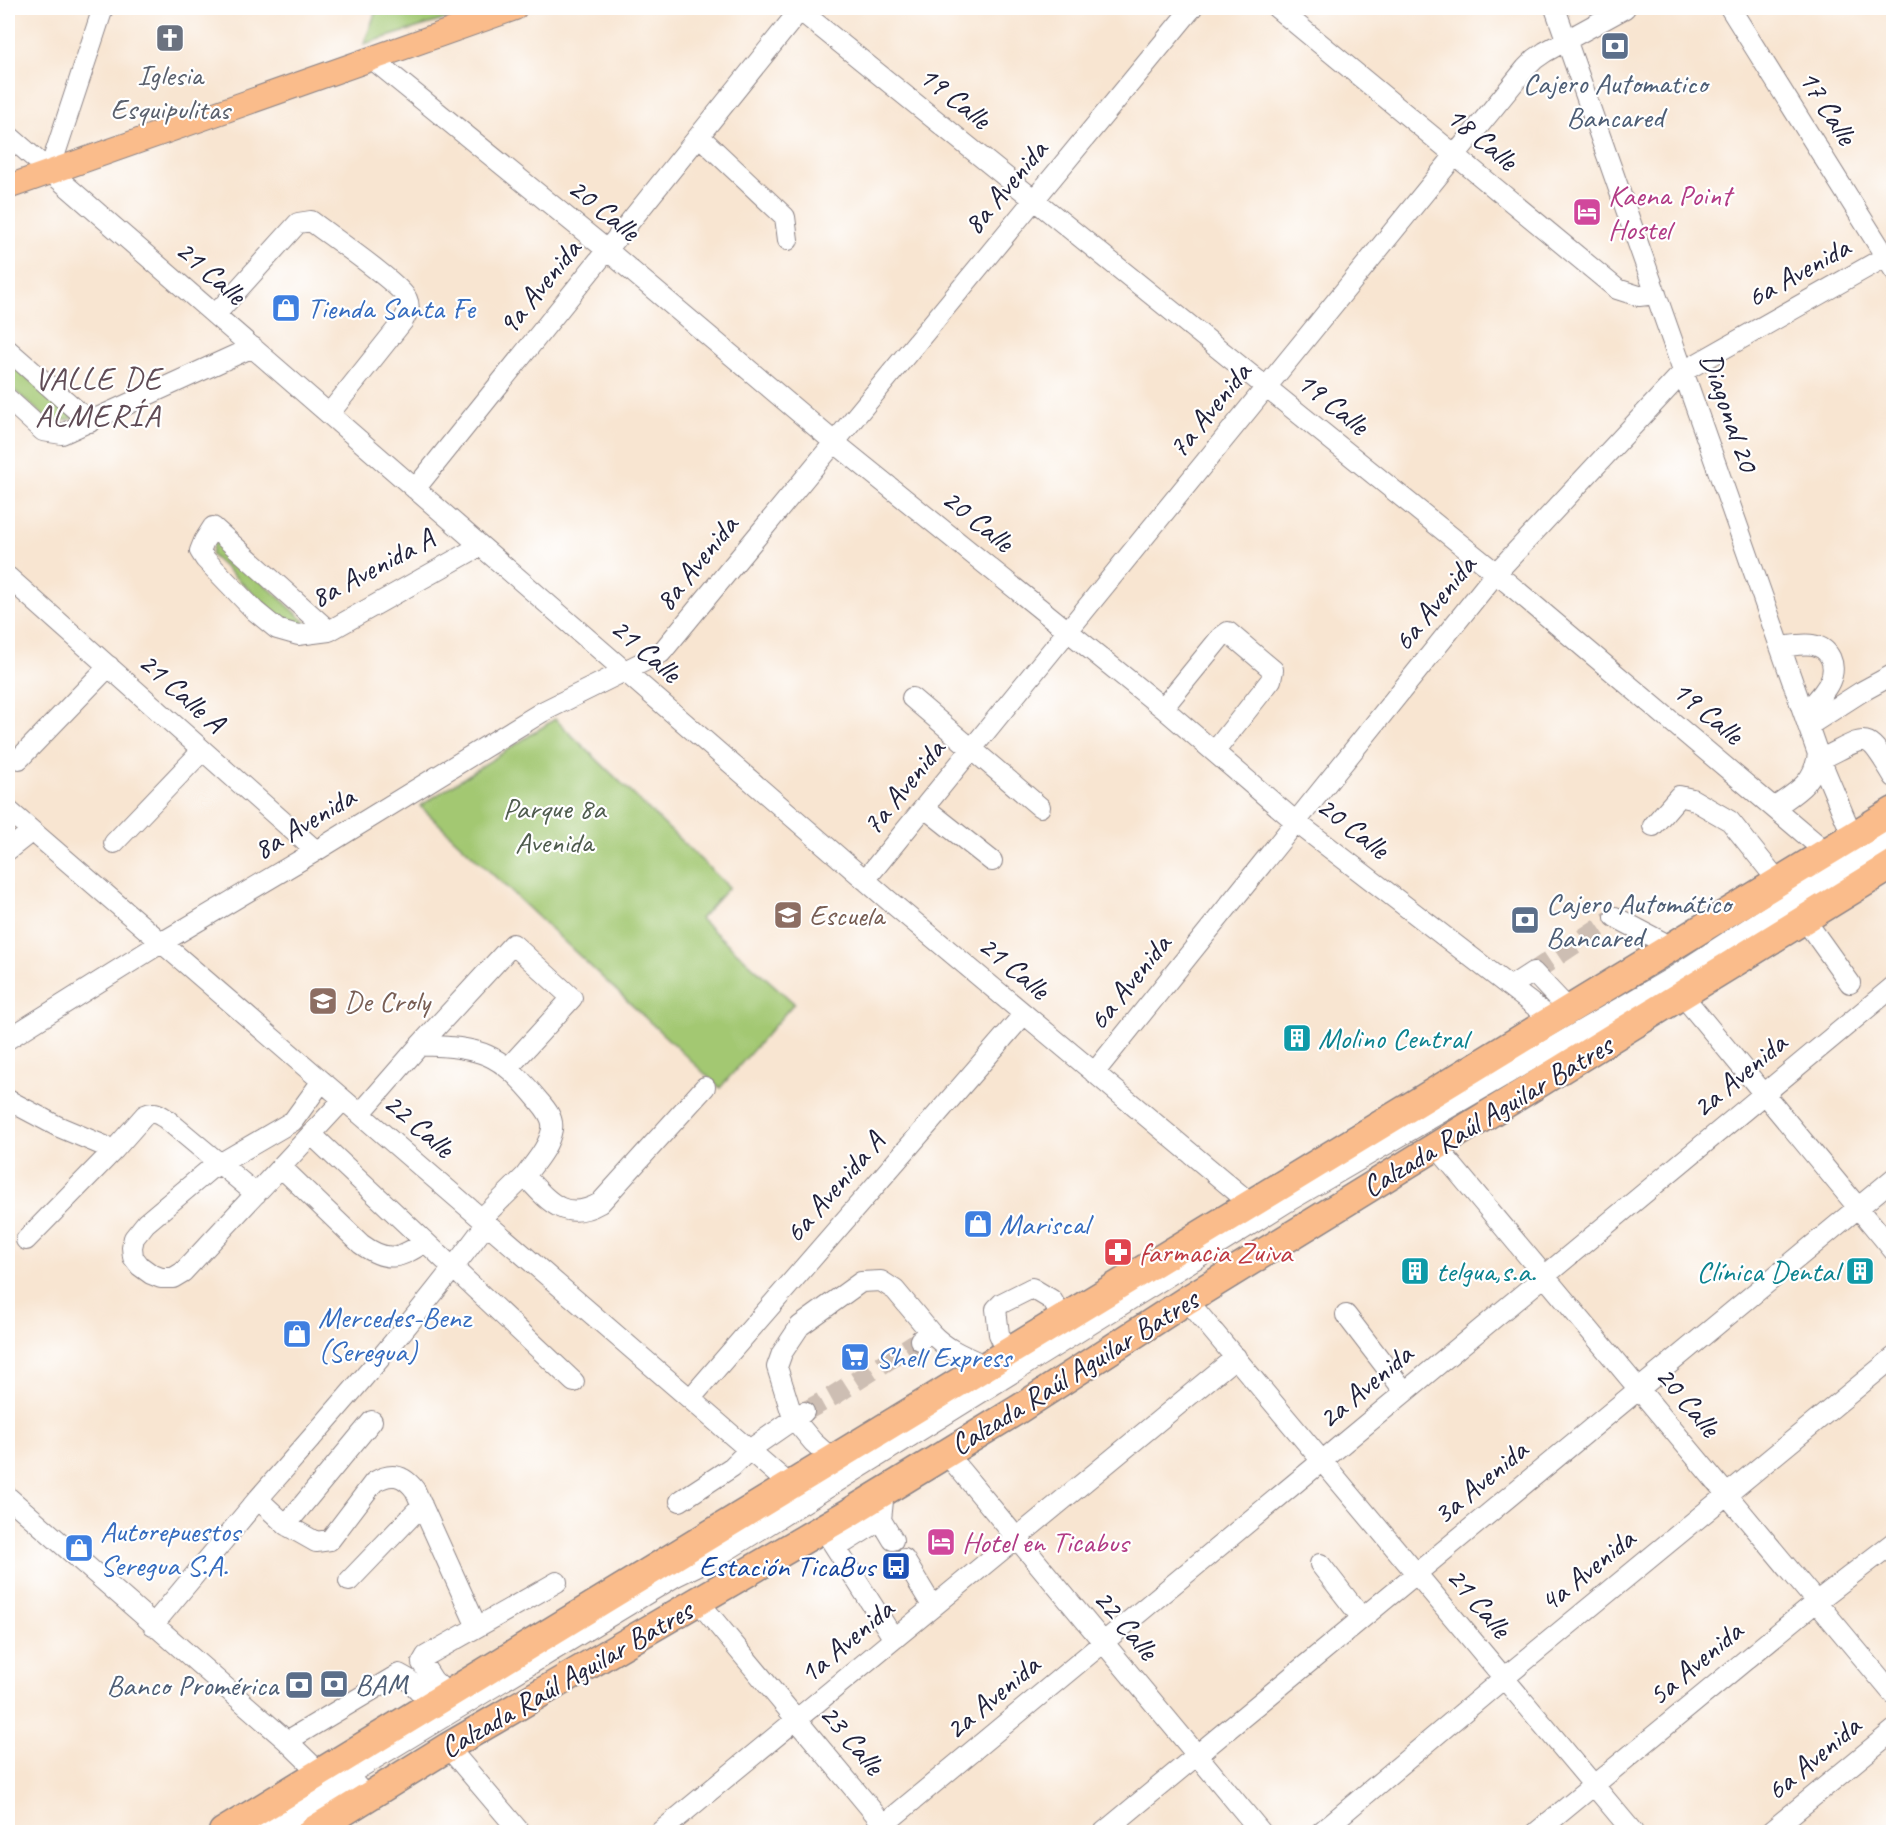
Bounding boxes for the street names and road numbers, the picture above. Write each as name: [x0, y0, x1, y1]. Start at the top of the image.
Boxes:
street label: 19 Calle: [911, 57, 1000, 139]
street label: 17 Calle: [1790, 62, 1867, 153]
street label: 18 Calle: [1439, 97, 1527, 180]
street label: 8a Avenida: [954, 130, 1057, 242]
street label: 20 Calle: [560, 169, 649, 251]
street label: 6a Avenida: [1740, 227, 1858, 316]
street label: 9a Avenida: [489, 230, 590, 343]
street label: 21 Calle: [168, 231, 256, 315]
street label: Diagonal 20: [1692, 348, 1769, 479]
street label: 7a Avenida: [1159, 353, 1260, 466]
street label: 19 Calle: [1289, 363, 1378, 445]
street label: 20 Calle: [934, 480, 1023, 562]
street label: 8a Avenida: [646, 506, 747, 619]
street label: 8a Avenida A: [304, 519, 442, 616]
street label: 6a Avenida: [1384, 546, 1485, 659]
street label: 21 Calle: [603, 609, 691, 693]
street label: 21 Calle A: [131, 643, 235, 742]
street label: 19 Calle: [1665, 671, 1753, 754]
street label: 7a Avenida: [853, 730, 954, 843]
street label: 8a Avenida: [246, 777, 364, 868]
street label: 20 Calle: [1309, 787, 1399, 868]
street label: 6a Avenida: [1079, 925, 1180, 1038]
street label: 21 Calle: [971, 926, 1059, 1009]
street label: 2a Avenida: [1684, 1023, 1796, 1126]
street label: Calzada Raúl Aguilar Batres: [1355, 1025, 1621, 1206]
street label: 22 Calle: [376, 1084, 464, 1168]
street label: 6a Avenida A: [775, 1122, 894, 1250]
street label: Calzada Raúl Aguilar Batres: [943, 1279, 1207, 1464]
street label: 2a Avenida: [1310, 1334, 1422, 1437]
street label: 20 Calle: [1647, 1358, 1730, 1446]
street label: 3a Avenida: [1425, 1430, 1537, 1533]
street label: 4a Avenida: [1531, 1519, 1644, 1620]
street label: 21 Calle: [1438, 1559, 1521, 1647]
street label: 22 Calle: [1085, 1581, 1168, 1669]
street label: 1a Avenida: [791, 1589, 903, 1692]
street label: Calzada Raúl Aguilar Batres: [433, 1590, 701, 1767]
street label: 5a Avenida: [1640, 1611, 1752, 1714]
street label: 2a Avenida: [937, 1645, 1049, 1748]
street label: 23 Calle: [811, 1696, 894, 1784]
street label: 6a Avenida: [1758, 1706, 1870, 1809]

